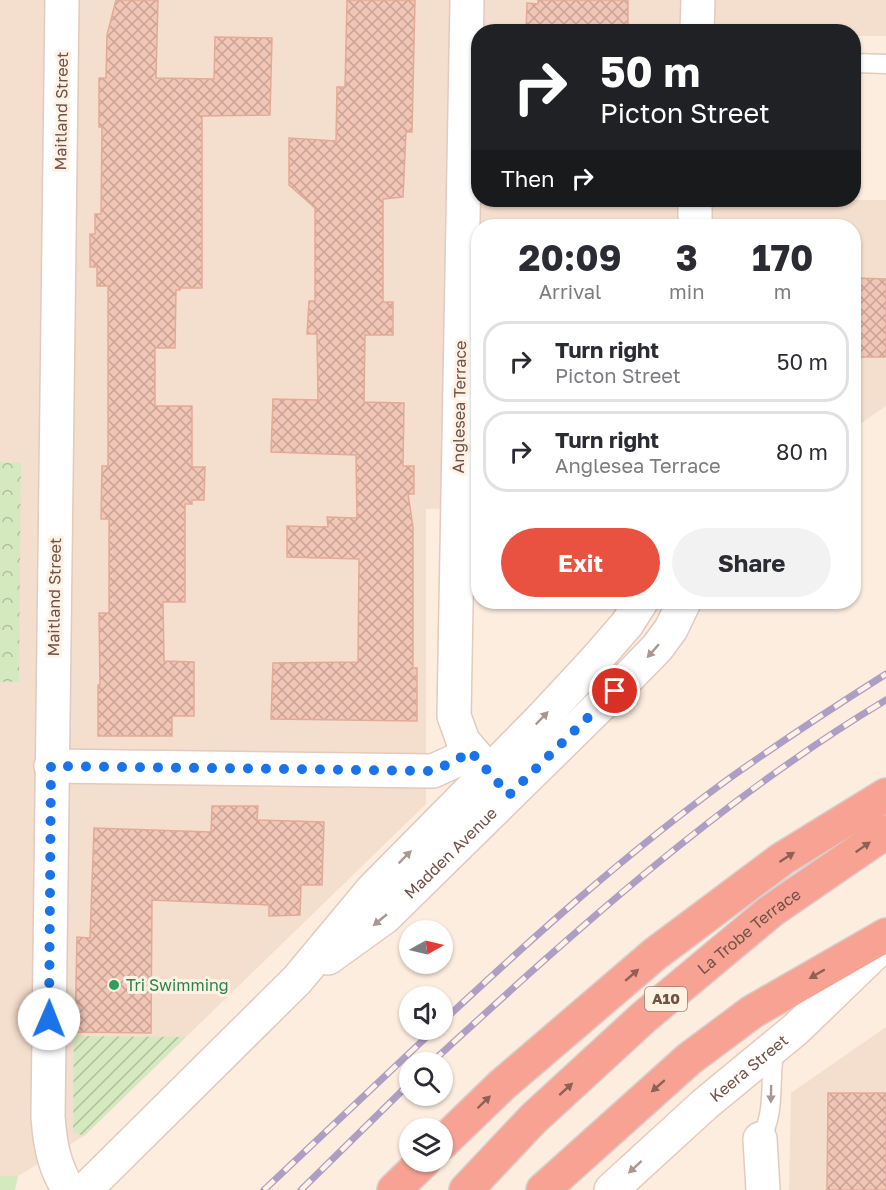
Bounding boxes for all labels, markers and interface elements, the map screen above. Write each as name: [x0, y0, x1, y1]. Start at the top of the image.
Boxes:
text: 50 m: [600, 46, 700, 96]
icon: right: [501, 48, 579, 126]
street label: Maitland Street: [50, 51, 72, 171]
text: Picton Street: [600, 97, 770, 129]
icon: right: [566, 162, 599, 195]
text: Then: [501, 165, 554, 192]
text: 20:09: [518, 236, 622, 279]
text: 3: [676, 236, 698, 279]
text: 170: [752, 236, 813, 279]
text: Arrival: [539, 279, 601, 303]
text: min: [669, 279, 704, 303]
text: m: [774, 279, 792, 303]
text: Turn right: [555, 336, 659, 363]
street label: Anglesea Terrace: [448, 341, 470, 473]
icon: right: [504, 345, 537, 378]
text: 50 m: [777, 348, 828, 375]
text: Picton Street: [555, 363, 681, 387]
text: Turn right: [555, 426, 659, 453]
icon: right: [504, 435, 537, 468]
text: 80 m: [776, 438, 828, 465]
text: Anglesea Terrace: [555, 453, 721, 477]
button: Exit: [501, 528, 660, 597]
button: Share: [672, 528, 831, 597]
street label: Maitland Street: [43, 537, 65, 657]
one-way arrow: [647, 643, 660, 658]
pin: [589, 665, 640, 716]
icon: arrive: [598, 674, 631, 707]
one-way arrow: [534, 712, 548, 726]
street label: Madden Avenue: [400, 803, 501, 903]
one-way arrow: [855, 841, 871, 853]
one-way arrow: [397, 850, 411, 864]
one-way arrow: [779, 851, 795, 862]
street label: La Trobe Terrace: [693, 884, 804, 978]
one-way arrow: [372, 914, 388, 927]
north arrow: [399, 920, 453, 974]
map controls: [399, 920, 453, 1172]
one-way arrow: [624, 968, 640, 981]
one-way arrow: [808, 969, 825, 979]
place label: Tri Swimming: [126, 975, 229, 995]
marker: Tri Swimming: [107, 978, 121, 992]
button: sound: [399, 986, 453, 1040]
position arrow: [17, 987, 81, 1051]
road number: A10: [645, 987, 687, 1011]
street label: Keera Street: [705, 1030, 792, 1106]
button: search: [399, 1052, 453, 1106]
one-way arrow: [650, 1080, 666, 1093]
one-way arrow: [558, 1082, 573, 1096]
one-way arrow: [766, 1084, 776, 1103]
one-way arrow: [477, 1096, 491, 1110]
button: layers: [399, 1118, 453, 1172]
one-way arrow: [628, 1160, 643, 1173]

